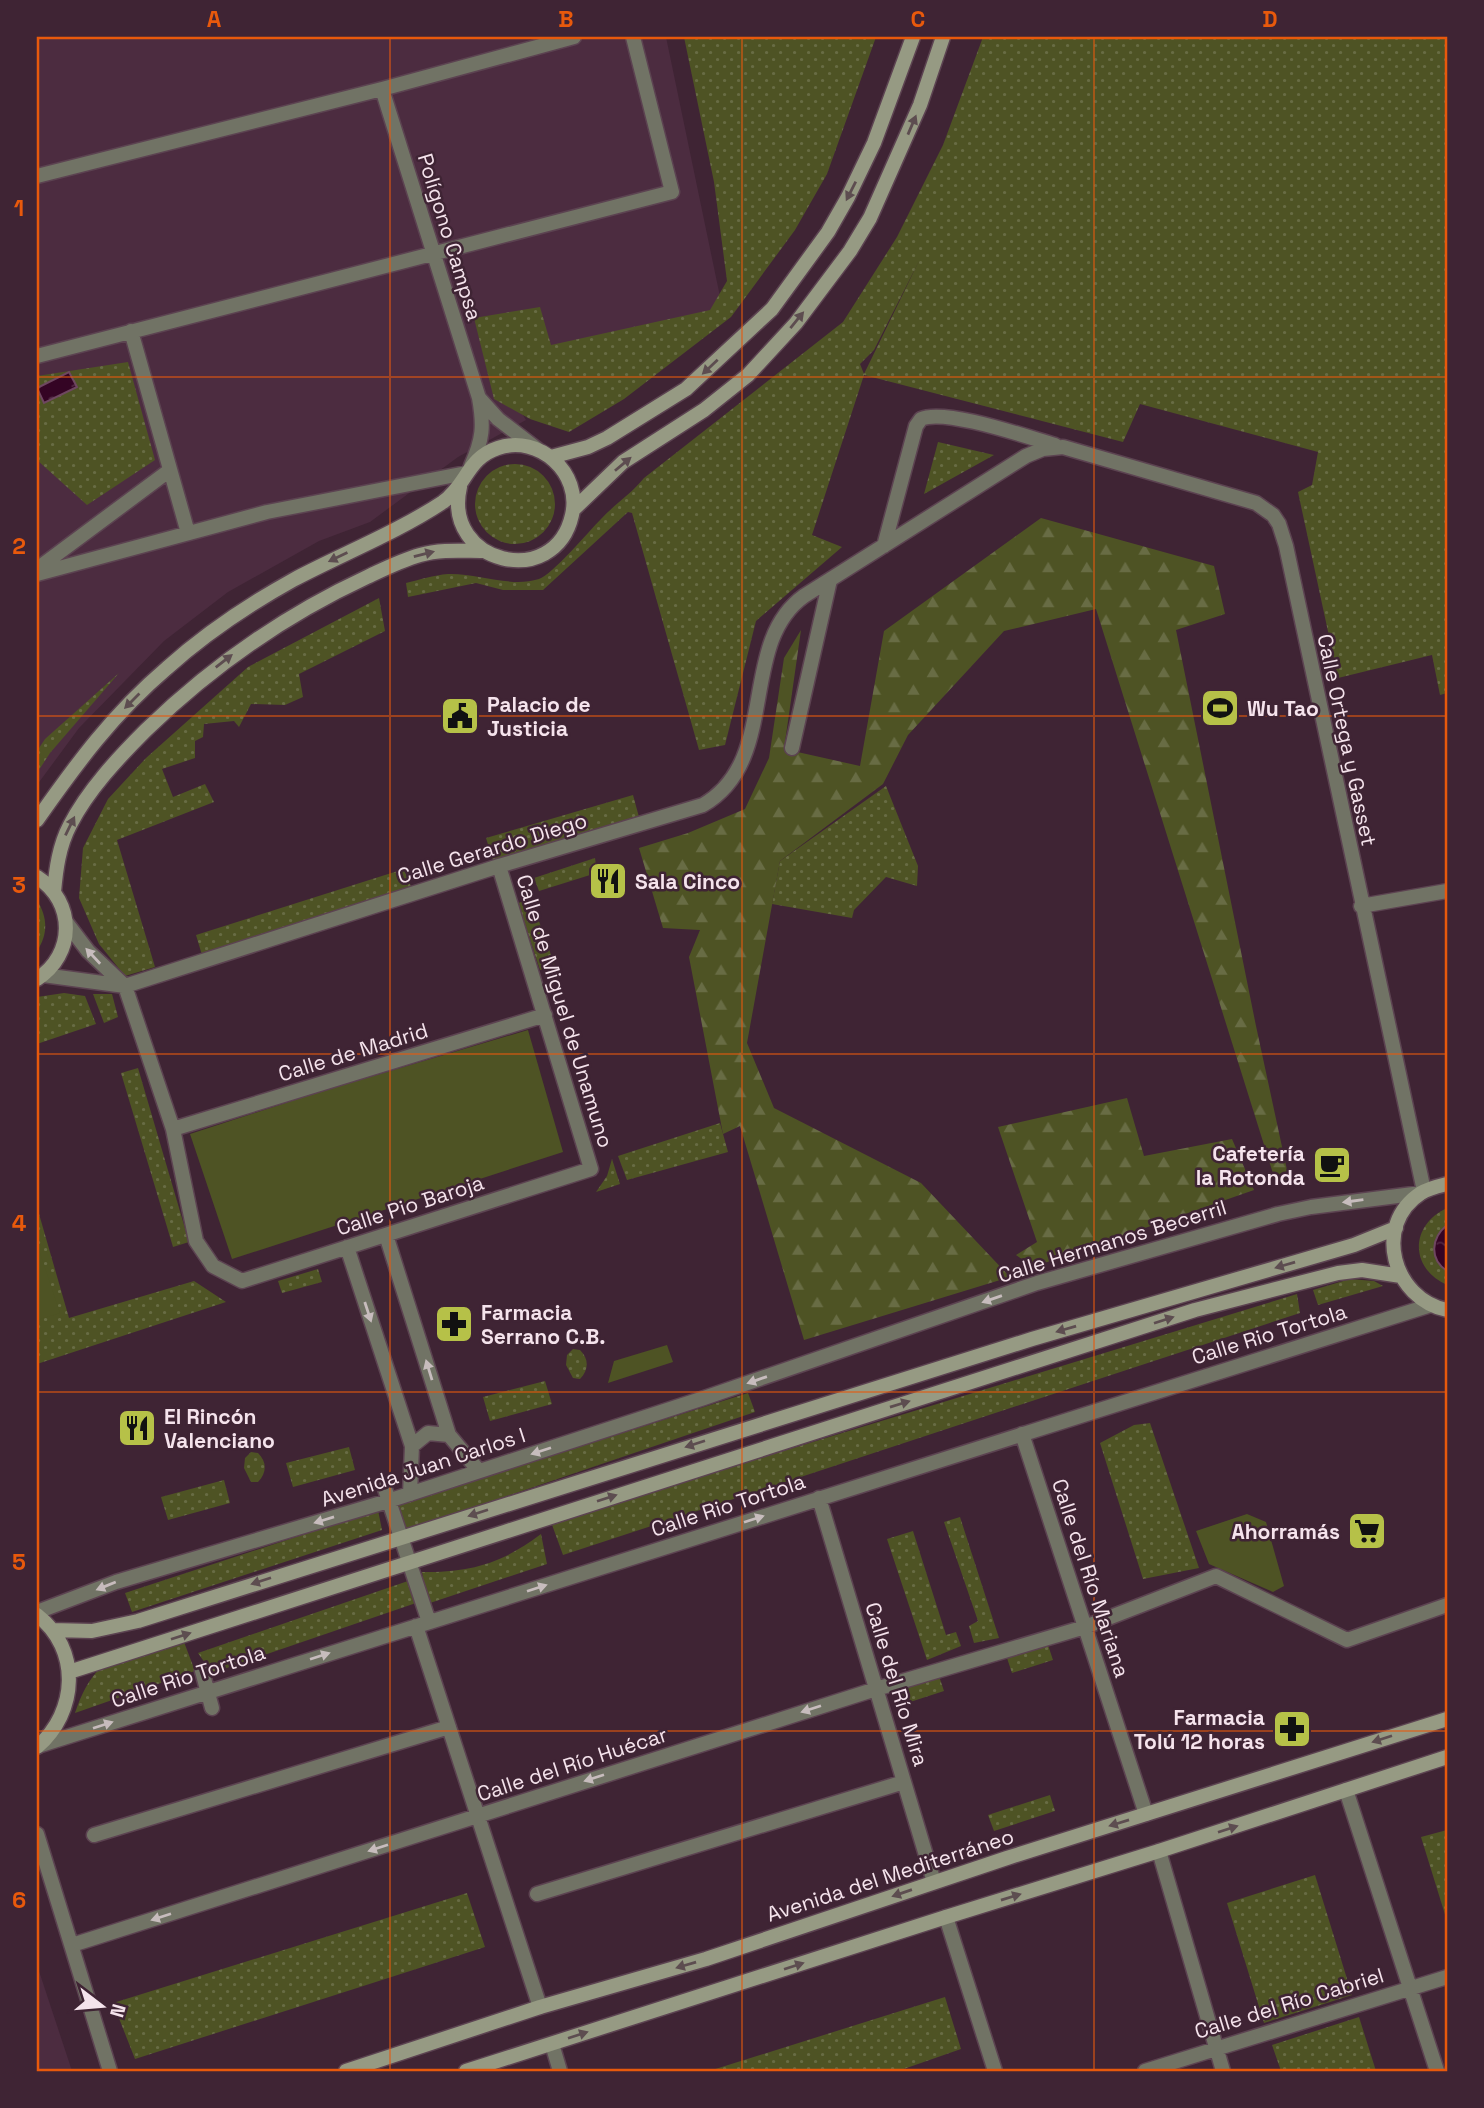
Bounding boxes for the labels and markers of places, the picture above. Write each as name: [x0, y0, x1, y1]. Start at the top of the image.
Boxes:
sports icon: Wu Tao: [1199, 687, 1241, 729]
place label: Palacio de Justicia: [487, 691, 591, 742]
public building icon: Palacio de Justicia: [439, 695, 481, 737]
place label: Wu Tao: [1247, 695, 1319, 722]
restaurant icon: Sala Cinco: [587, 860, 629, 902]
place label: Sala Cinco: [635, 868, 740, 895]
place label: Cafetería la Rotonda: [1196, 1140, 1305, 1191]
cafe icon: Cafetería la Rotonda: [1311, 1144, 1353, 1186]
place label: Farmacia Serrano C.B.: [481, 1299, 605, 1350]
pharmacy icon: Farmacia Serrano C.B.: [433, 1303, 475, 1345]
place label: El Rincón Valenciano: [164, 1403, 275, 1454]
restaurant icon: El Rincón Valenciano: [116, 1407, 158, 1449]
supermarket icon: Ahorramás: [1346, 1510, 1388, 1552]
place label: Ahorramás: [1231, 1518, 1340, 1545]
place label: Farmacia Tolú 12 horas: [1134, 1704, 1265, 1755]
pharmacy icon: Farmacia Tolú 12 horas: [1271, 1708, 1313, 1750]

